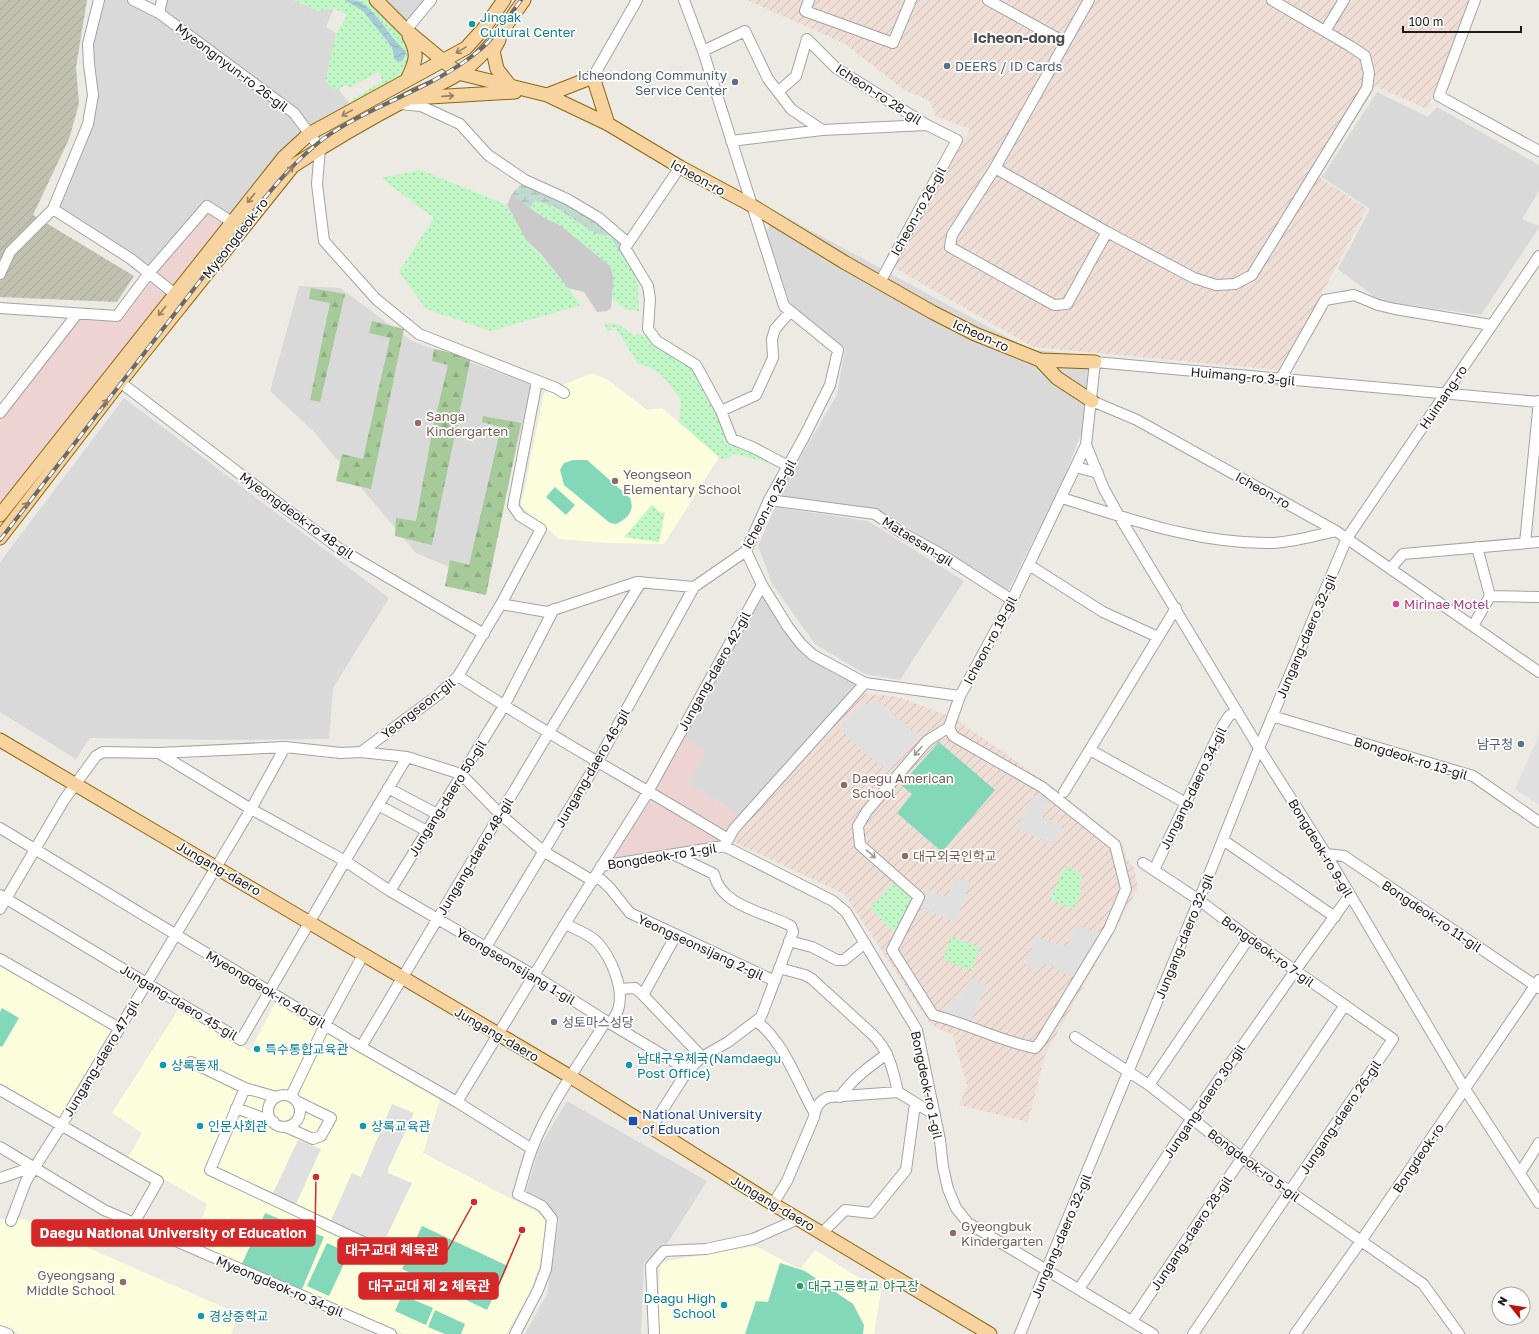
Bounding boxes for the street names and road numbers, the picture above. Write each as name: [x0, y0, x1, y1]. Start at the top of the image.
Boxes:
street label: Myeongnyun-ro 26-gil: [172, 19, 292, 115]
street label: Icheon-ro 28-gil: [833, 60, 925, 128]
street label: Icheon-ro: [668, 155, 728, 199]
street label: Icheon-ro 26-gil: [887, 164, 949, 258]
street label: Myeongdeok-ro: [199, 195, 271, 281]
street label: Icheon-ro: [950, 315, 1012, 355]
street label: Huimang-ro: [1416, 362, 1470, 432]
street label: Huimang-ro 3-gil: [1190, 363, 1296, 389]
street label: Icheon-ro 25-gil: [739, 456, 799, 552]
street label: Myeongdeok-ro 48-gil: [237, 468, 357, 562]
street label: Icheon-ro: [1233, 468, 1293, 512]
street label: Mataesan-gil: [879, 513, 957, 569]
street label: Jungang-daero 32-gil: [1272, 571, 1340, 701]
street label: Icheon-ro 19-gil: [960, 593, 1020, 687]
street label: Jungang-daero 42-gil: [674, 608, 754, 734]
street label: Yeongseon-gil: [378, 674, 458, 742]
street label: Jungang-daero 46-gil: [551, 706, 633, 830]
street label: Jungang-daero 34-gil: [1156, 724, 1230, 852]
street label: Bongdeok-ro 13-gil: [1352, 733, 1470, 783]
street label: Jungang-daero 50-gil: [405, 737, 489, 859]
street label: Jungang-daero 48-gil: [433, 794, 517, 918]
street label: Bongdeok-ro 9-gil: [1285, 796, 1357, 900]
street label: Jungang-daero: [174, 837, 264, 899]
street label: Bongdeok-ro 1-gil: [606, 839, 718, 873]
street label: Jungang-daero 32-gil: [1151, 871, 1217, 1001]
street label: Bongdeok-ro 11-gil: [1379, 877, 1485, 955]
street label: Yeongseonsijang 2-gil: [635, 911, 767, 983]
street label: Bongdeok-ro 7-gil: [1218, 912, 1318, 990]
street label: Yeongseonsijang 1-gil: [454, 924, 578, 1008]
street label: Myeongdeok-ro 40-gil: [203, 947, 329, 1031]
street label: Jungang-daero 45-gil: [117, 961, 241, 1043]
street label: Jungang-daero 47-gil: [60, 997, 142, 1119]
street label: Jungang-daero: [452, 1003, 542, 1065]
street label: Bongdeok-ro 1-gil: [908, 1029, 946, 1141]
street label: Jungang-daero 30-gil: [1160, 1041, 1248, 1161]
street label: Jungang-daero 26-gil: [1296, 1057, 1384, 1177]
street label: Bongdeok-ro: [1389, 1120, 1447, 1196]
street label: Bongdeok-ro 5-gil: [1205, 1125, 1303, 1205]
street label: Jungang-daero 32-gil: [1027, 1171, 1095, 1301]
street label: Jungang-daero: [728, 1172, 818, 1234]
street label: Jungang-daero 28-gil: [1147, 1173, 1235, 1293]
street label: Myeongdeok-ro 34-gil: [214, 1252, 346, 1320]

